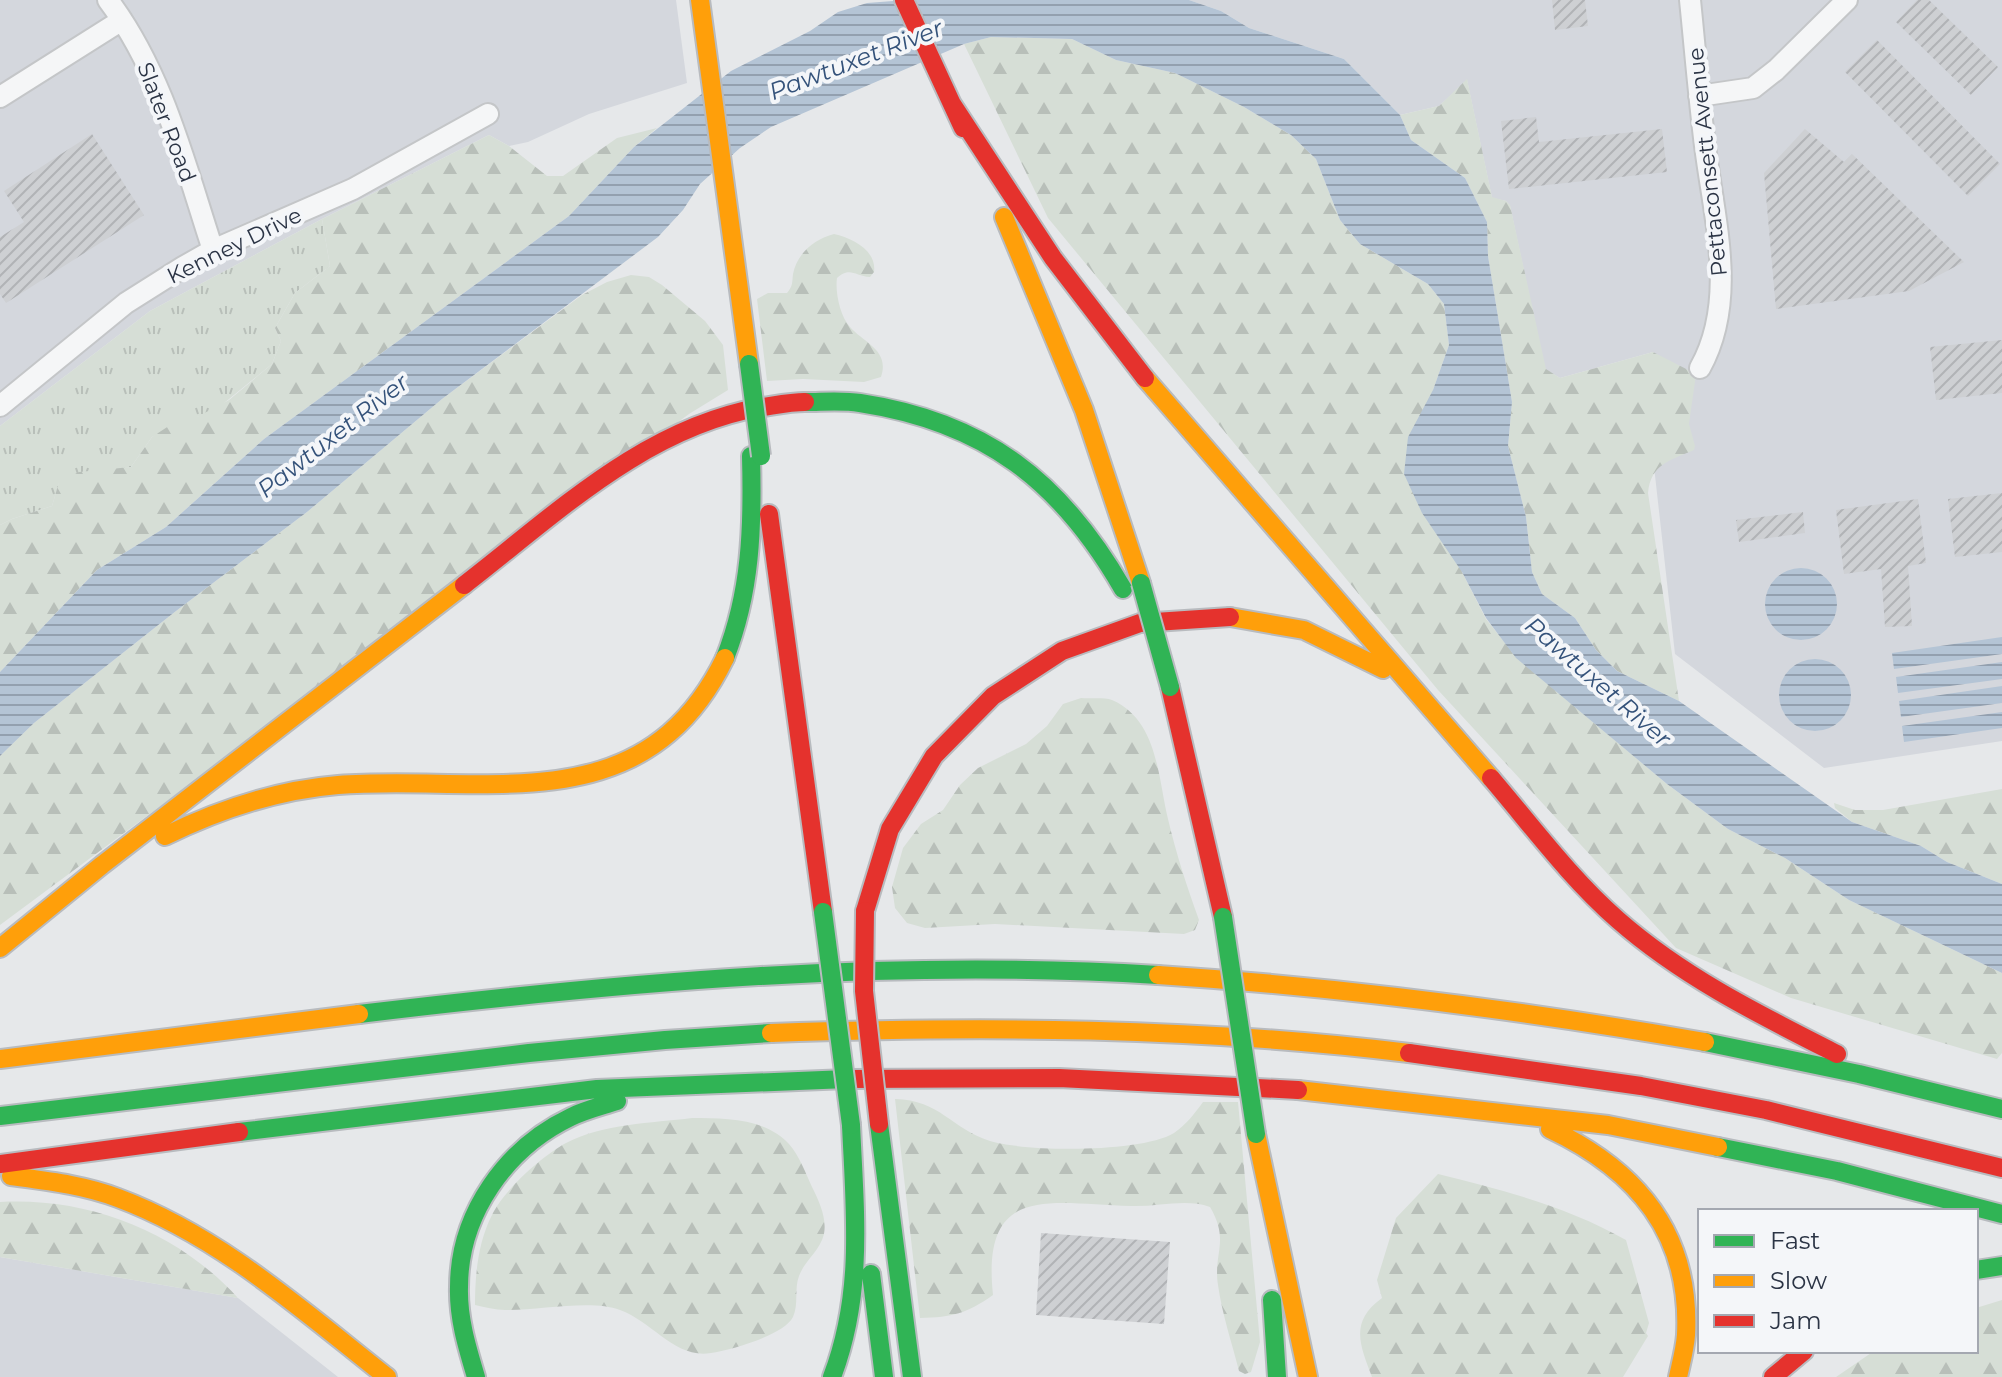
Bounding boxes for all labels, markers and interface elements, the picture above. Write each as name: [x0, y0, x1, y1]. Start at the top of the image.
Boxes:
water label: Pawtuxet River: [765, 13, 948, 106]
street label: Pettaconsett Avenue: [1682, 46, 1733, 278]
street label: Slater Road: [131, 58, 202, 186]
street label: Kenney Drive: [162, 201, 306, 290]
water label: Pawtuxet River: [251, 367, 415, 504]
water label: Pawtuxet River: [1519, 610, 1678, 754]
legend: [1698, 1209, 1978, 1353]
text: Fast: [1770, 1226, 1821, 1255]
text: Slow: [1770, 1266, 1827, 1295]
text: Jam: [1769, 1306, 1822, 1335]

